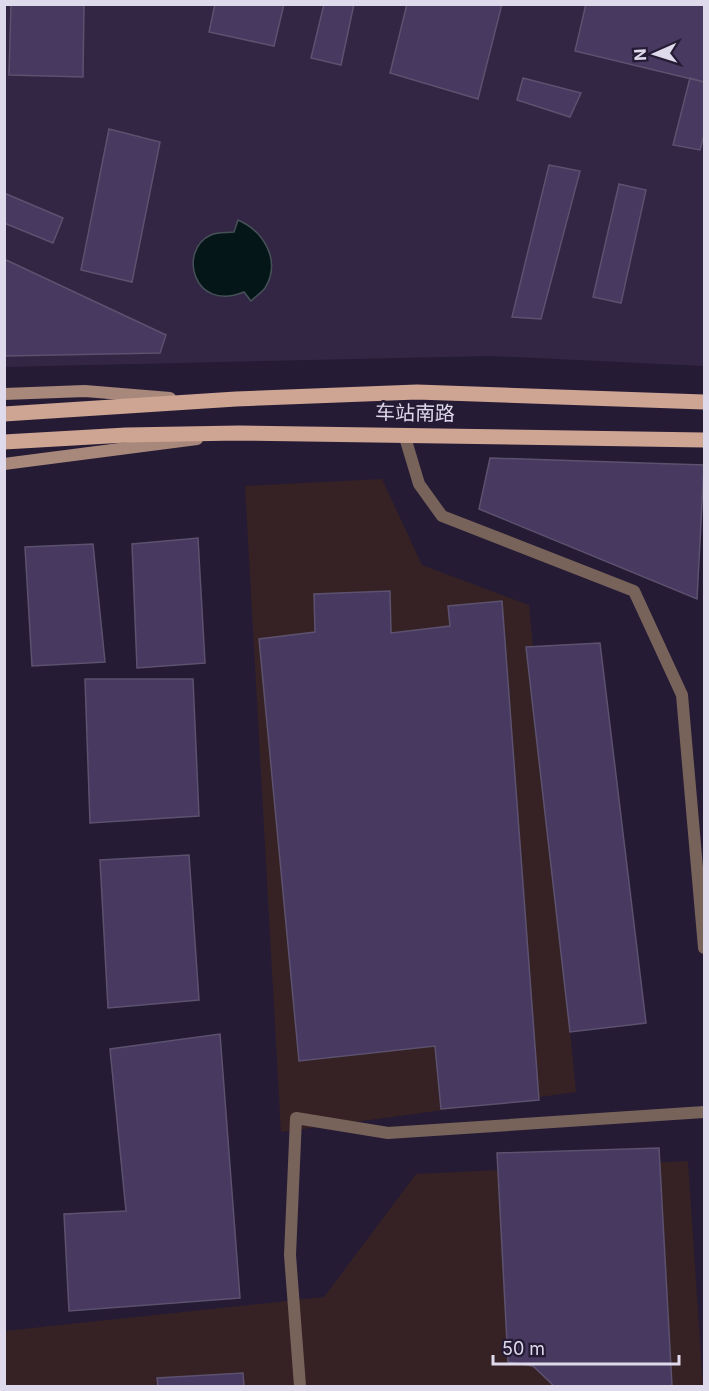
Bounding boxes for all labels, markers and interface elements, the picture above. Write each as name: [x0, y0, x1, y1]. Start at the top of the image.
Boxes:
north arrow: [625, 24, 685, 84]
text: N: [630, 48, 650, 61]
street label: 车站南路: [375, 400, 455, 426]
scale bar: [493, 1328, 679, 1366]
text: 50 m: [502, 1338, 545, 1359]

